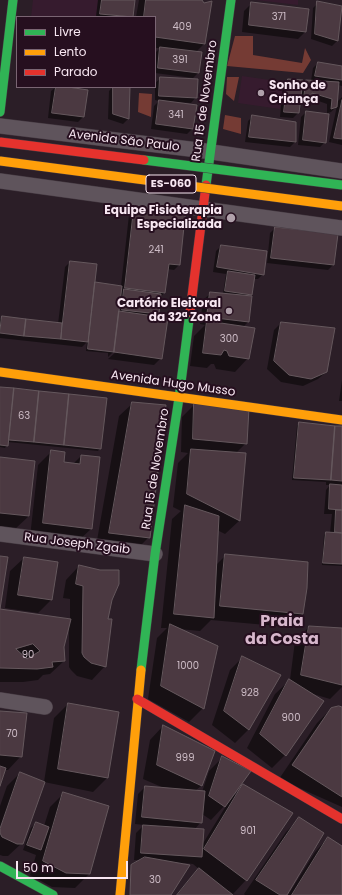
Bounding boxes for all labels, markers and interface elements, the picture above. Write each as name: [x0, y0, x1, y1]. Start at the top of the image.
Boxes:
house number: 371: [272, 11, 286, 23]
legend: [16, 16, 156, 88]
house number: 409: [173, 21, 191, 33]
text: Livre: [54, 23, 81, 40]
street label: Rua 15 de Novembro: [189, 39, 221, 163]
text: Lento: [54, 43, 86, 60]
house number: 391: [172, 54, 188, 66]
text: Parado: [54, 63, 97, 80]
place label: Sonho de Criança: [269, 79, 326, 107]
marker: Sonho de Criança: [256, 88, 266, 98]
house number: 341: [168, 109, 184, 121]
street label: Avenida São Paulo: [68, 127, 180, 155]
road number: ES-060: [146, 175, 196, 193]
place label: Equipe Fisioterapia Especializada: [104, 204, 222, 232]
marker: Equipe Fisioterapia Especializada: [225, 212, 237, 224]
house number: 241: [148, 244, 164, 256]
place label: Cartório Eleitoral da 32ª Zona: [117, 297, 221, 325]
marker: Cartório Eleitoral da 32ª Zona: [224, 306, 234, 316]
house number: 300: [220, 333, 238, 345]
street label: Avenida Hugo Musso: [110, 368, 236, 400]
street label: Rua 15 de Novembro: [139, 407, 173, 531]
house number: 63: [18, 410, 30, 422]
street label: Rua Joseph Zgaib: [23, 530, 131, 558]
district label: Praia da Costa: [245, 612, 319, 650]
house number: 90: [22, 649, 34, 661]
house number: 1000: [177, 660, 199, 672]
house number: 928: [241, 687, 259, 699]
house number: 900: [282, 712, 300, 724]
house number: 70: [6, 728, 18, 740]
house number: 999: [176, 752, 194, 764]
house number: 901: [240, 825, 256, 837]
scale bar: [18, 853, 130, 879]
text: 50 m: [23, 859, 54, 876]
house number: 30: [149, 874, 161, 886]

